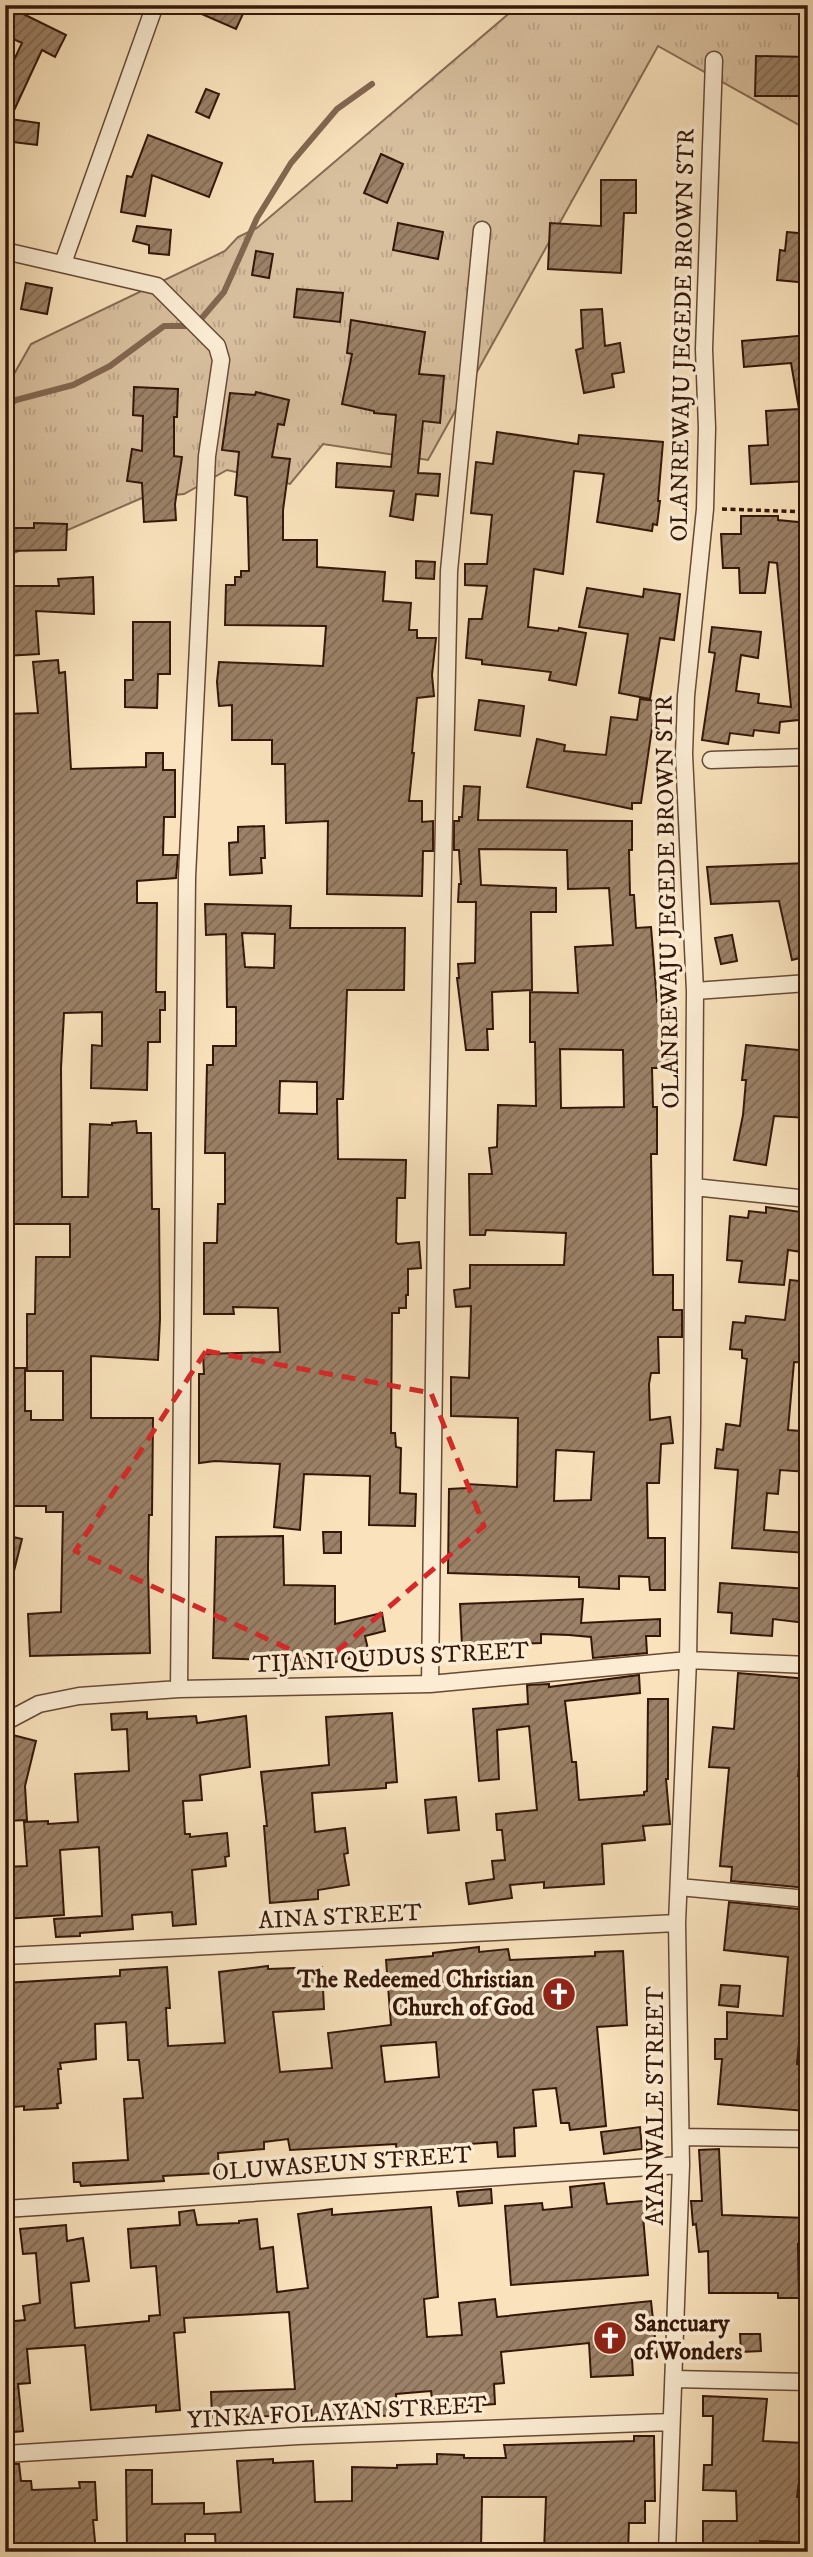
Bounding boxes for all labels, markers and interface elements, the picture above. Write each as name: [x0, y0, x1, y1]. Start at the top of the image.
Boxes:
street label: OLANREWAJU JEGEDE BROWN STR: [664, 128, 702, 542]
street label: OLANREWAJU JEGEDE BROWN STR: [649, 695, 687, 1109]
street label: TIJANI QUDUS STREET: [252, 1636, 530, 1680]
street label: AINA STREET: [257, 1898, 423, 1936]
place label: The Redeemed Christian Church of God: [296, 1965, 535, 2023]
church icon: The Redeemed Christian Church of God: [540, 1975, 578, 2013]
street label: AYANWALE STREET: [641, 1986, 671, 2226]
street label: OLUWASEUN STREET: [211, 2140, 473, 2188]
place label: Sanctuary of Wonders: [634, 2309, 742, 2367]
church icon: Sanctuary of Wonders: [591, 2319, 629, 2357]
street label: YINKA FOLAYAN STREET: [186, 2390, 488, 2436]

